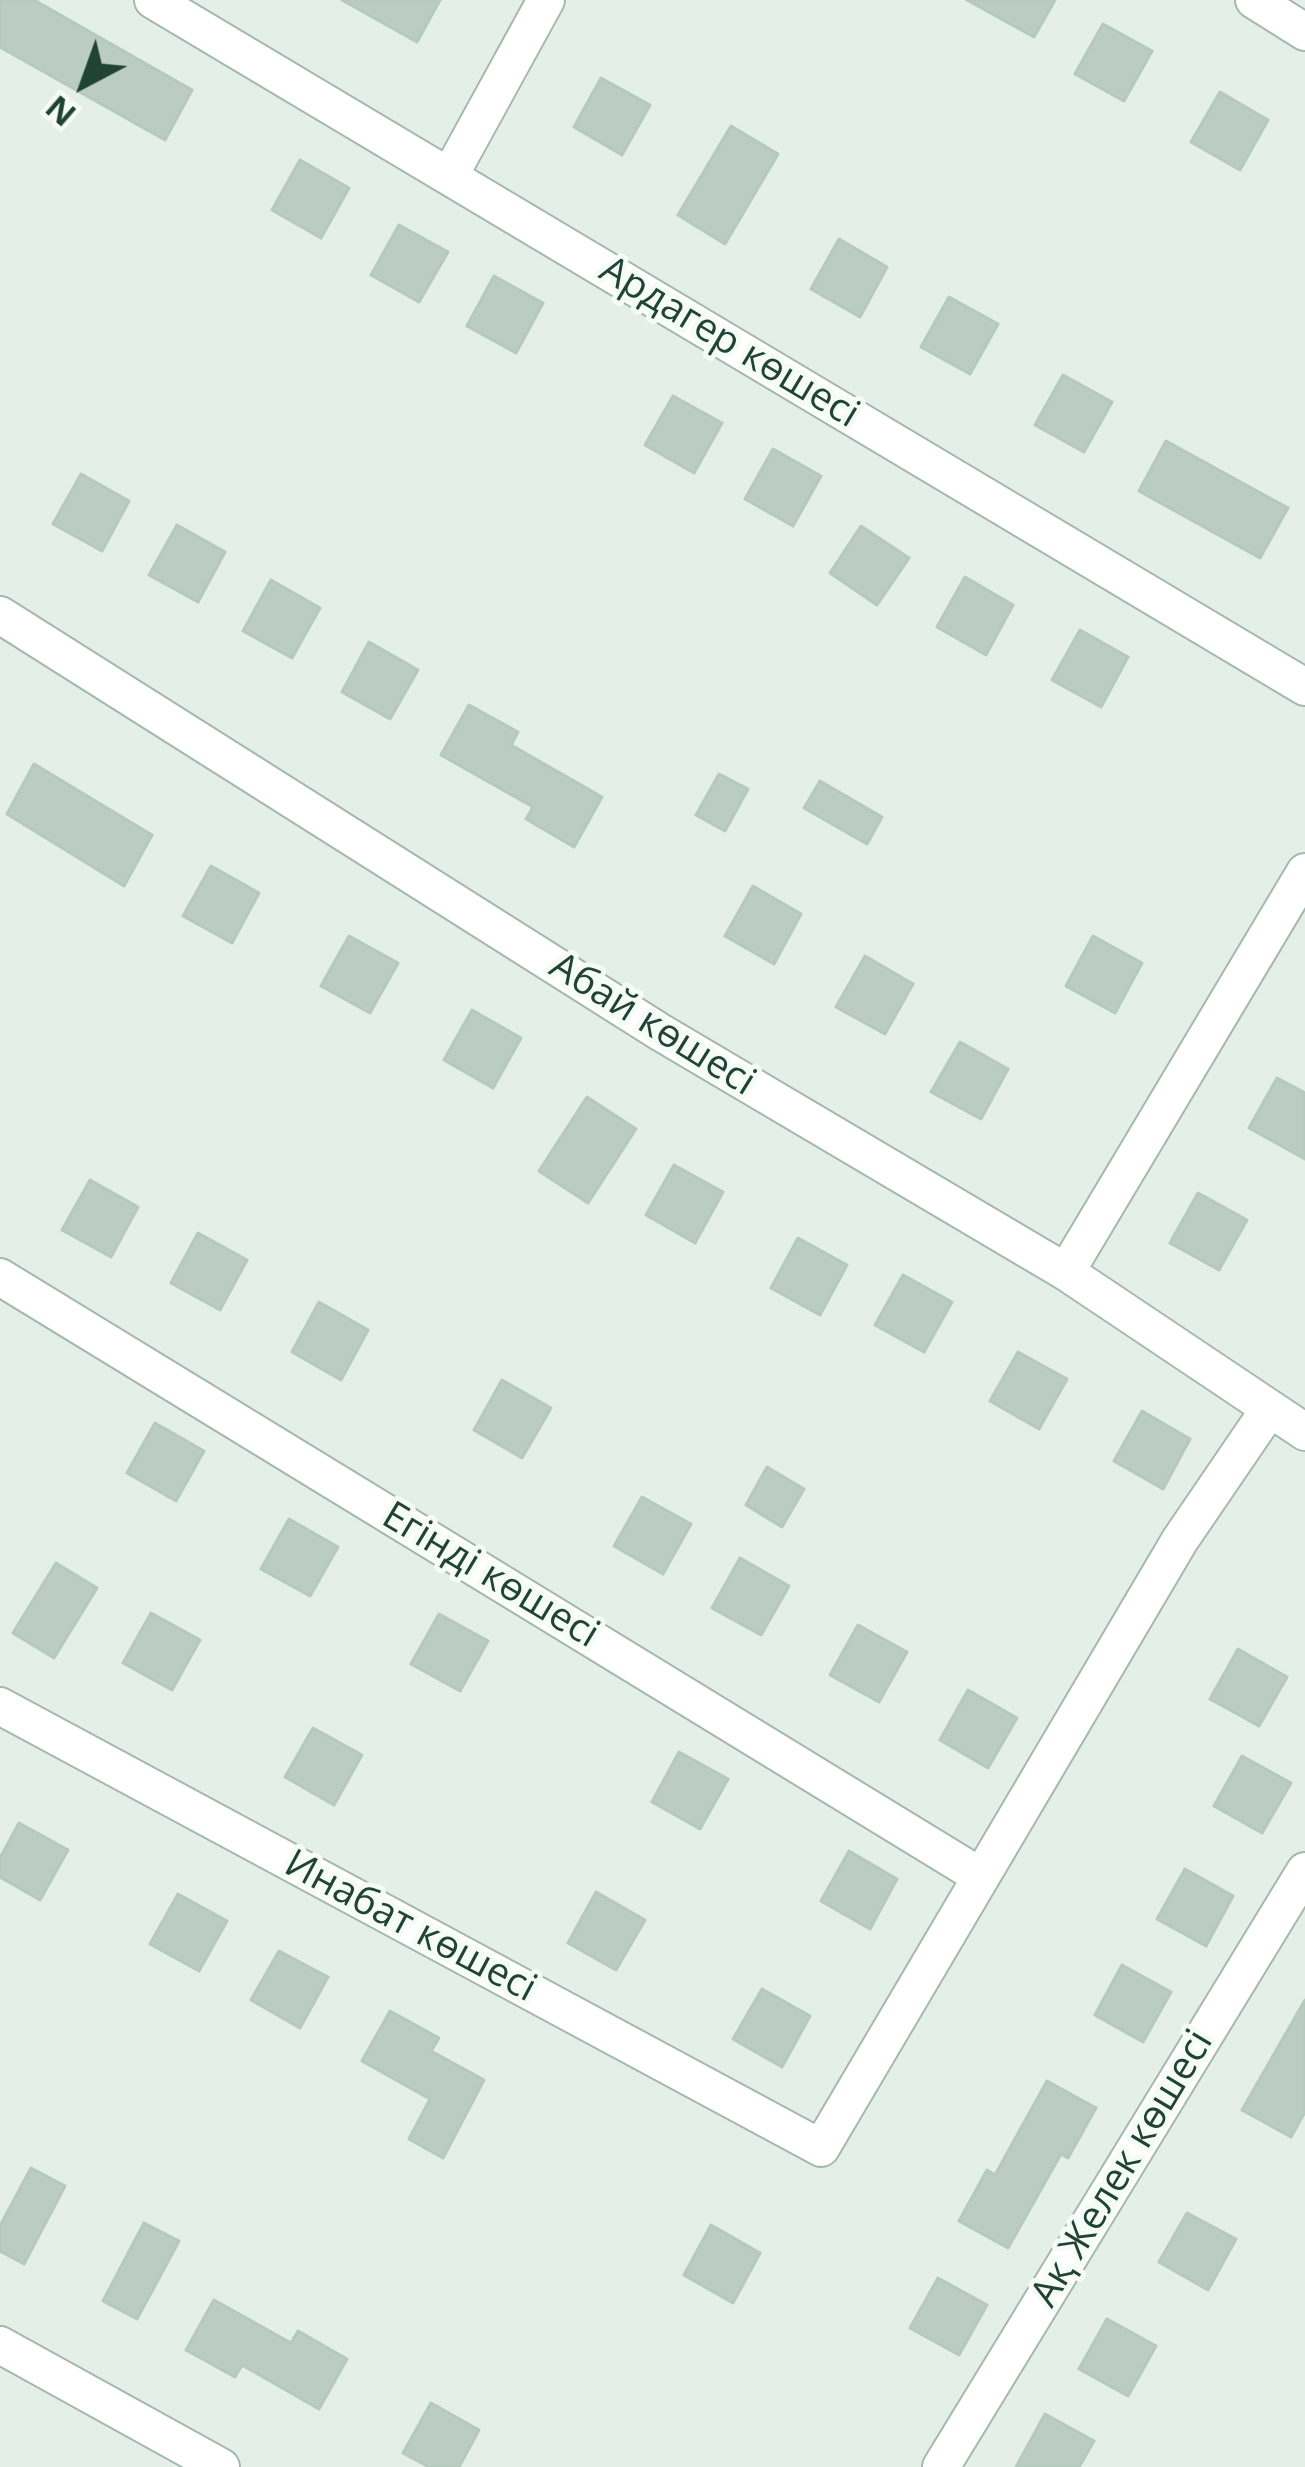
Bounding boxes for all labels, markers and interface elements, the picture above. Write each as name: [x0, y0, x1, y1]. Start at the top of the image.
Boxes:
north arrow: [24, 24, 144, 144]
text: N: [35, 86, 85, 137]
street label: Ардагер көшесі: [591, 247, 867, 439]
street label: Абай көшесі: [541, 943, 763, 1107]
street label: Егінді көшесі: [373, 1493, 607, 1659]
street label: Инабат көшесі: [276, 1841, 544, 2013]
street label: Ақ Желек көшесі: [1022, 2022, 1224, 2316]

